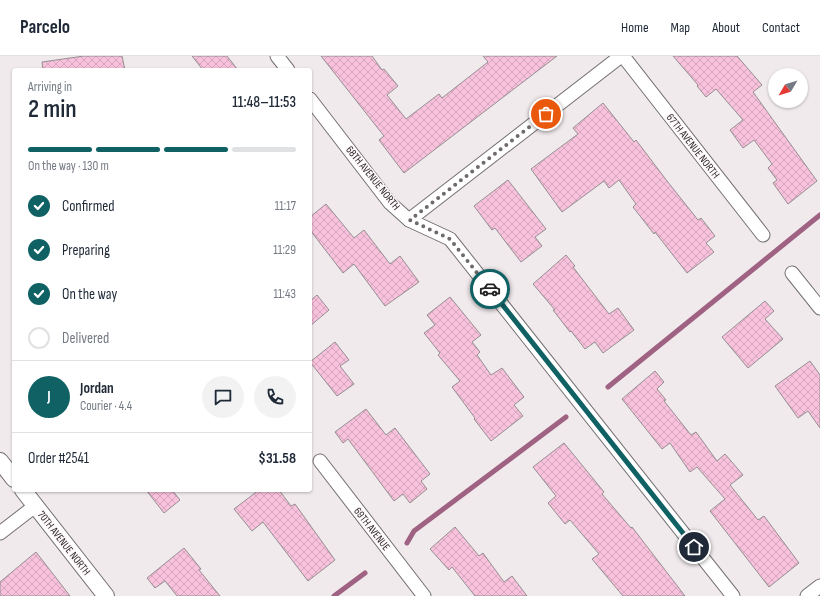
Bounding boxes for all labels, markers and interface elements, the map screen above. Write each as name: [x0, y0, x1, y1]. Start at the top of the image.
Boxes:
text: Parcelo: [20, 16, 70, 39]
text: Home: [621, 19, 649, 36]
text: Map: [671, 19, 690, 36]
text: About: [712, 19, 740, 36]
text: Contact: [762, 19, 800, 36]
north arrow: [768, 68, 808, 108]
map controls: [768, 68, 808, 108]
text: Arriving in: [28, 79, 72, 95]
text: 11:48–11:53: [232, 93, 296, 112]
text: 2 min: [28, 94, 77, 125]
pin: [529, 97, 563, 131]
icon: bag: [535, 103, 557, 125]
street label: 67TH AVENUE NORTH: [664, 111, 722, 181]
street label: 68TH AVENUE NORTH: [343, 143, 403, 213]
text: On the way · 130 m: [28, 158, 109, 174]
icon: check: [28, 195, 50, 217]
text: Confirmed: [62, 197, 115, 216]
text: 11:17: [275, 198, 296, 214]
icon: check: [28, 239, 50, 261]
text: Preparing: [62, 241, 110, 260]
text: 11:29: [273, 242, 296, 258]
courier: [470, 269, 510, 309]
icon: car: [479, 278, 501, 300]
icon: check: [28, 283, 50, 305]
text: On the way: [62, 285, 117, 304]
text: 11:43: [274, 286, 296, 302]
text: Delivered: [62, 329, 109, 348]
button: chat: [202, 376, 244, 418]
button: phone: [254, 376, 296, 418]
text: Jordan: [80, 379, 114, 398]
text: J: [47, 387, 51, 406]
text: Courier · 4.4: [80, 398, 132, 414]
text: Order #2541: [28, 449, 89, 468]
text: $31.58: [258, 449, 296, 468]
street label: 69TH AVENUE: [351, 505, 393, 553]
street label: 70TH AVENUE NORTH: [35, 508, 93, 578]
pin: [677, 530, 711, 564]
icon: home: [683, 536, 705, 558]

